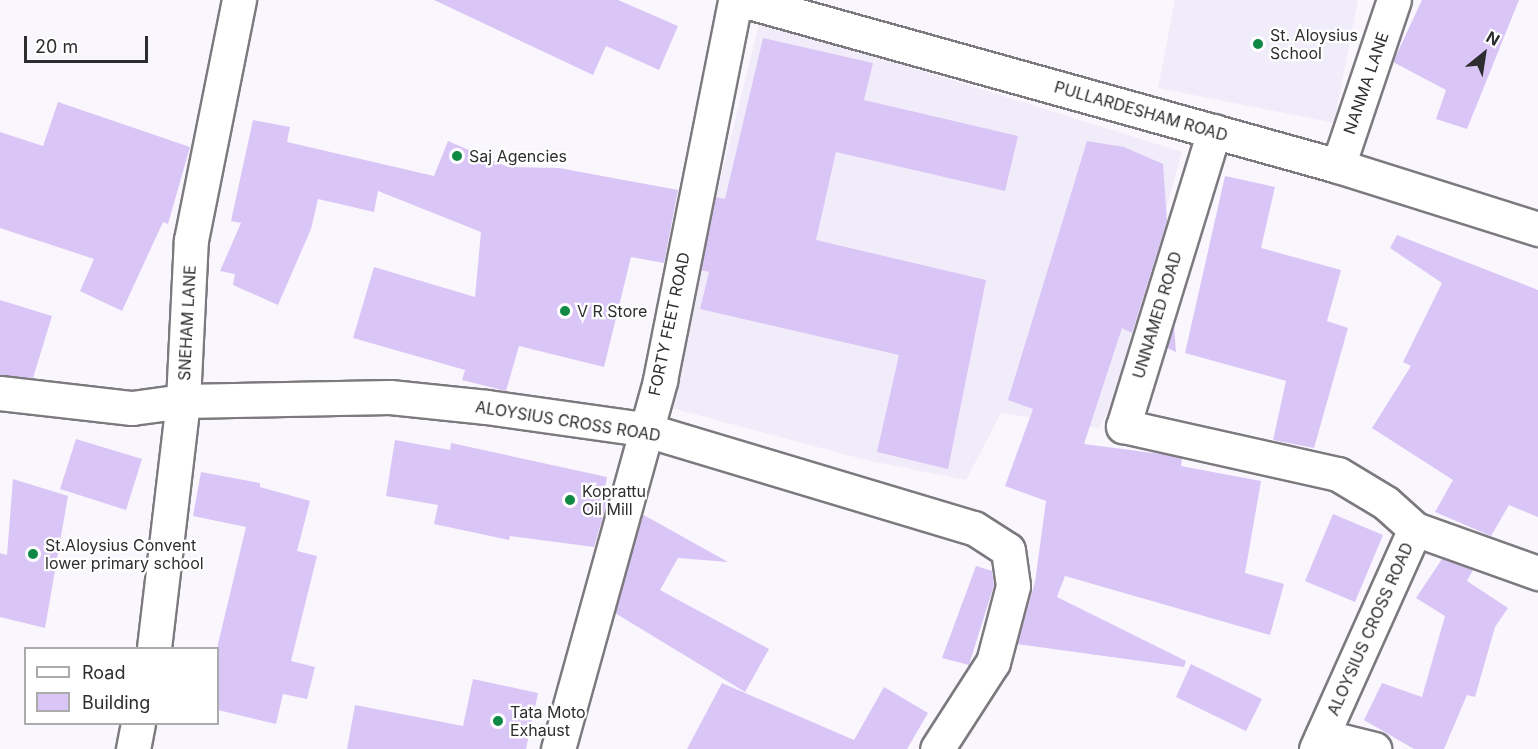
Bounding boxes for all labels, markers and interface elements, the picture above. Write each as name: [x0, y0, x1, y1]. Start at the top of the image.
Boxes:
scale bar: [27, 24, 152, 62]
north arrow: [1454, 24, 1514, 84]
place label: St. Aloysius School: [1270, 25, 1358, 63]
text: N: [1483, 27, 1503, 50]
street label: NANMA LANE: [1340, 29, 1392, 137]
text: 20 m: [35, 36, 78, 57]
marker: St. Aloysius School: [1251, 37, 1265, 51]
street label: PULLARDESHAM ROAD: [1052, 77, 1230, 145]
place label: Saj Agencies: [469, 146, 567, 166]
marker: Saj Agencies: [450, 149, 464, 163]
street label: UNNAMED ROAD: [1129, 249, 1185, 381]
street label: FORTY FEET ROAD: [644, 251, 694, 397]
street label: SNEHAM LANE: [174, 265, 200, 381]
place label: V R Store: [577, 301, 647, 321]
marker: V R Store: [558, 304, 572, 318]
street label: ALOYSIUS CROSS ROAD: [474, 397, 662, 445]
place label: Koprattu Oil Mill: [582, 481, 646, 519]
marker: Koprattu Oil Mill: [563, 493, 577, 507]
place label: St.Aloysius Convent lower primary school: [45, 535, 204, 573]
street label: ALOYSIUS CROSS ROAD: [1323, 540, 1417, 718]
marker: St.Aloysius Convent lower primary school: [26, 547, 40, 561]
legend: [24, 647, 219, 725]
text: Road: [82, 662, 125, 683]
text: Building: [82, 692, 150, 713]
place label: Tata Moto Exhaust: [510, 702, 586, 740]
marker: Tata Moto Exhaust: [491, 714, 505, 728]

